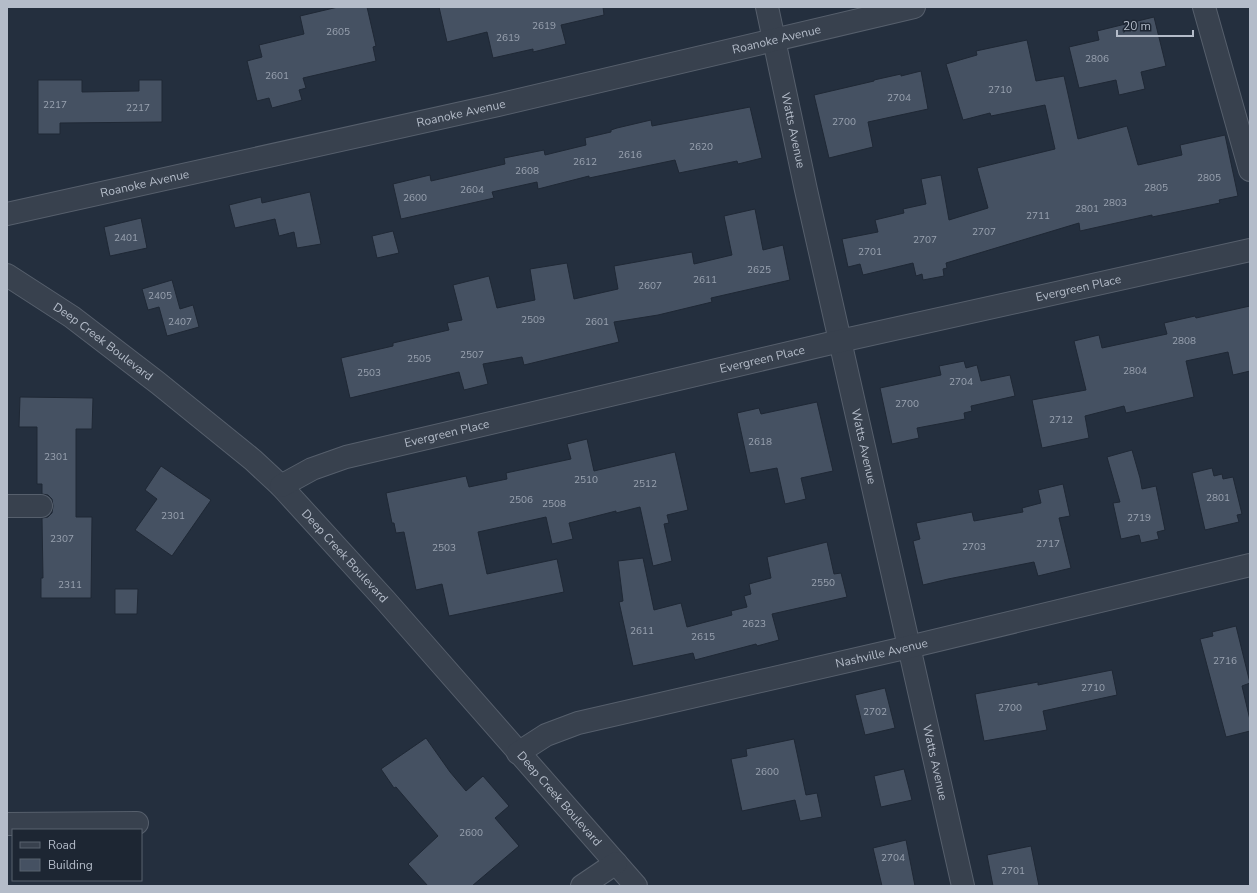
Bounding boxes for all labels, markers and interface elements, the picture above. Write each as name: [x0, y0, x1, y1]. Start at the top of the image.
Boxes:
scale bar: [1117, 12, 1193, 38]
text: 20 m: [1123, 18, 1151, 34]
house number: 2619: [532, 19, 556, 33]
street label: Roanoke Avenue: [730, 21, 822, 58]
house number: 2605: [326, 25, 350, 39]
house number: 2619: [496, 31, 520, 45]
house number: 2806: [1085, 52, 1109, 66]
house number: 2601: [265, 69, 289, 83]
house number: 2710: [988, 83, 1012, 97]
street label: Watts Avenue: [777, 91, 809, 170]
house number: 2704: [887, 91, 911, 105]
street label: Roanoke Avenue: [415, 96, 507, 131]
house number: 2217: [43, 98, 67, 112]
house number: 2217: [126, 101, 150, 115]
house number: 2700: [832, 115, 856, 129]
house number: 2620: [689, 140, 713, 154]
house number: 2616: [618, 148, 642, 162]
house number: 2612: [573, 155, 597, 169]
house number: 2608: [515, 164, 539, 178]
street label: Roanoke Avenue: [99, 166, 191, 201]
house number: 2805: [1197, 171, 1221, 185]
house number: 2805: [1144, 181, 1168, 195]
house number: 2604: [460, 183, 484, 197]
house number: 2600: [403, 191, 427, 205]
house number: 2803: [1103, 196, 1127, 210]
house number: 2801: [1075, 202, 1099, 216]
house number: 2711: [1026, 209, 1050, 223]
house number: 2707: [972, 225, 996, 239]
house number: 2401: [114, 231, 138, 245]
house number: 2707: [913, 233, 937, 247]
house number: 2701: [858, 245, 882, 259]
house number: 2625: [747, 263, 771, 277]
street label: Evergreen Place: [1034, 271, 1123, 305]
house number: 2611: [693, 273, 717, 287]
house number: 2607: [638, 279, 662, 293]
house number: 2405: [148, 289, 172, 303]
street label: Deep Creek Boulevard: [50, 299, 156, 384]
house number: 2509: [521, 313, 545, 327]
house number: 2407: [168, 315, 192, 329]
house number: 2601: [585, 315, 609, 329]
house number: 2808: [1172, 334, 1196, 348]
street label: Evergreen Place: [718, 342, 806, 377]
house number: 2507: [460, 348, 484, 362]
house number: 2505: [407, 352, 431, 366]
house number: 2804: [1123, 364, 1147, 378]
house number: 2503: [357, 366, 381, 380]
house number: 2704: [949, 375, 973, 389]
house number: 2700: [895, 397, 919, 411]
street label: Watts Avenue: [848, 407, 880, 486]
house number: 2712: [1049, 413, 1073, 427]
street label: Evergreen Place: [403, 416, 491, 451]
house number: 2618: [748, 435, 772, 449]
house number: 2301: [44, 450, 68, 464]
house number: 2510: [574, 473, 598, 487]
house number: 2512: [633, 477, 657, 491]
house number: 2801: [1206, 491, 1230, 505]
house number: 2506: [509, 493, 533, 507]
house number: 2508: [542, 497, 566, 511]
street label: Deep Creek Boulevard: [298, 506, 392, 606]
house number: 2301: [161, 509, 185, 523]
house number: 2719: [1127, 511, 1151, 525]
house number: 2307: [50, 532, 74, 546]
house number: 2717: [1036, 537, 1060, 551]
house number: 2703: [962, 540, 986, 554]
house number: 2503: [432, 541, 456, 555]
house number: 2550: [811, 576, 835, 590]
house number: 2311: [58, 578, 82, 592]
house number: 2623: [742, 617, 766, 631]
house number: 2611: [630, 624, 654, 638]
house number: 2615: [691, 630, 715, 644]
street label: Nashville Avenue: [834, 635, 929, 672]
house number: 2716: [1213, 654, 1237, 668]
house number: 2710: [1081, 681, 1105, 695]
house number: 2700: [998, 701, 1022, 715]
house number: 2702: [863, 705, 887, 719]
street label: Watts Avenue: [919, 723, 951, 802]
street label: Deep Creek Boulevard: [514, 748, 605, 849]
house number: 2600: [755, 765, 779, 779]
house number: 2600: [459, 826, 483, 840]
legend: [12, 829, 142, 881]
text: Road: [48, 837, 76, 853]
house number: 2704: [881, 851, 905, 865]
text: Building: [48, 857, 93, 873]
house number: 2701: [1001, 864, 1025, 878]

